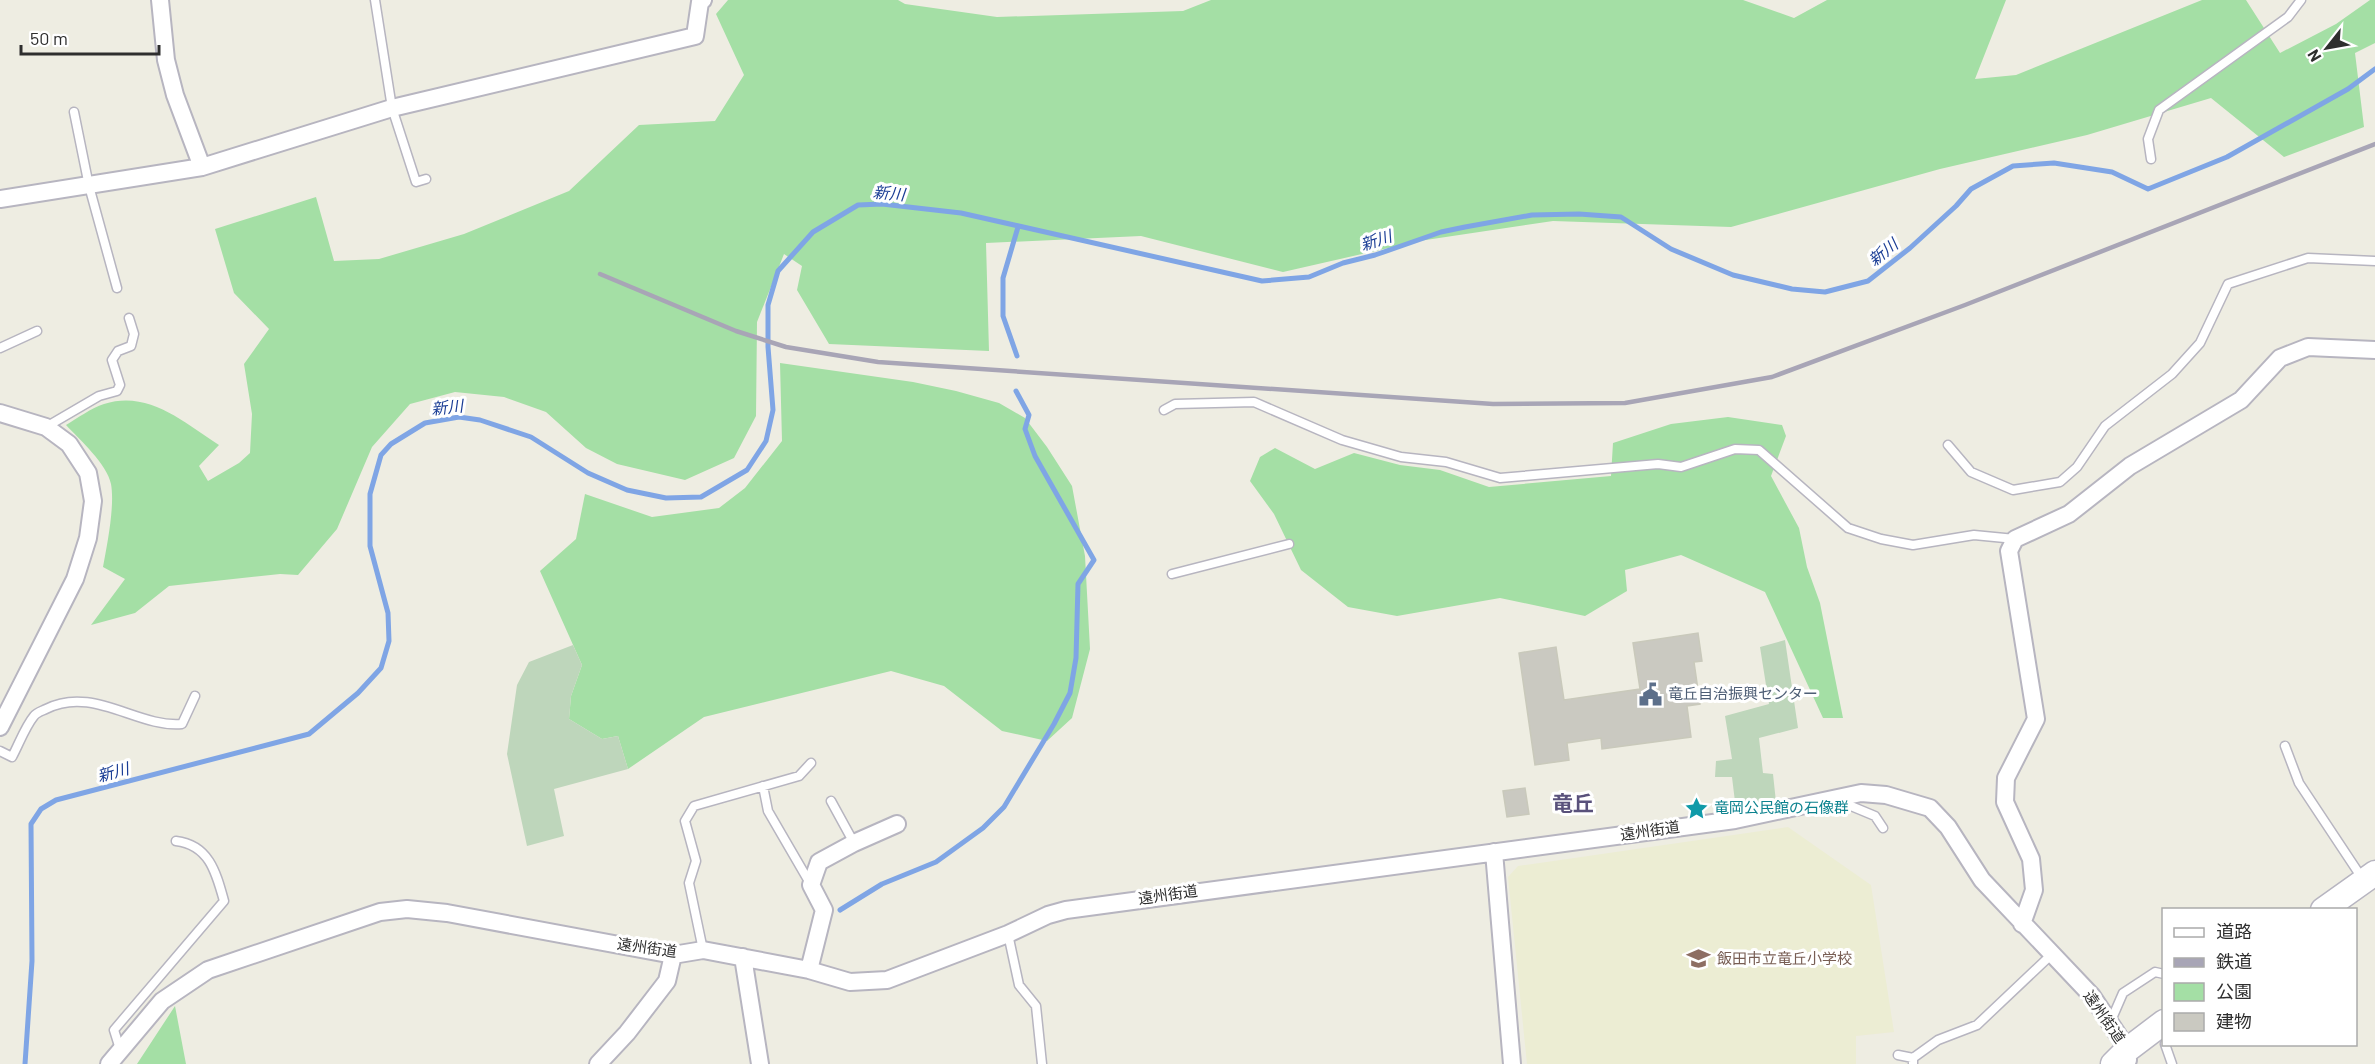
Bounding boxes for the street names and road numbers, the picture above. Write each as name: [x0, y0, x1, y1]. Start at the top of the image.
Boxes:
street label: 遠州街道: [1619, 817, 1681, 843]
street label: 遠州街道: [1137, 881, 1199, 907]
street label: 遠州街道: [616, 934, 678, 960]
street label: 遠州街道: [2080, 987, 2129, 1046]

